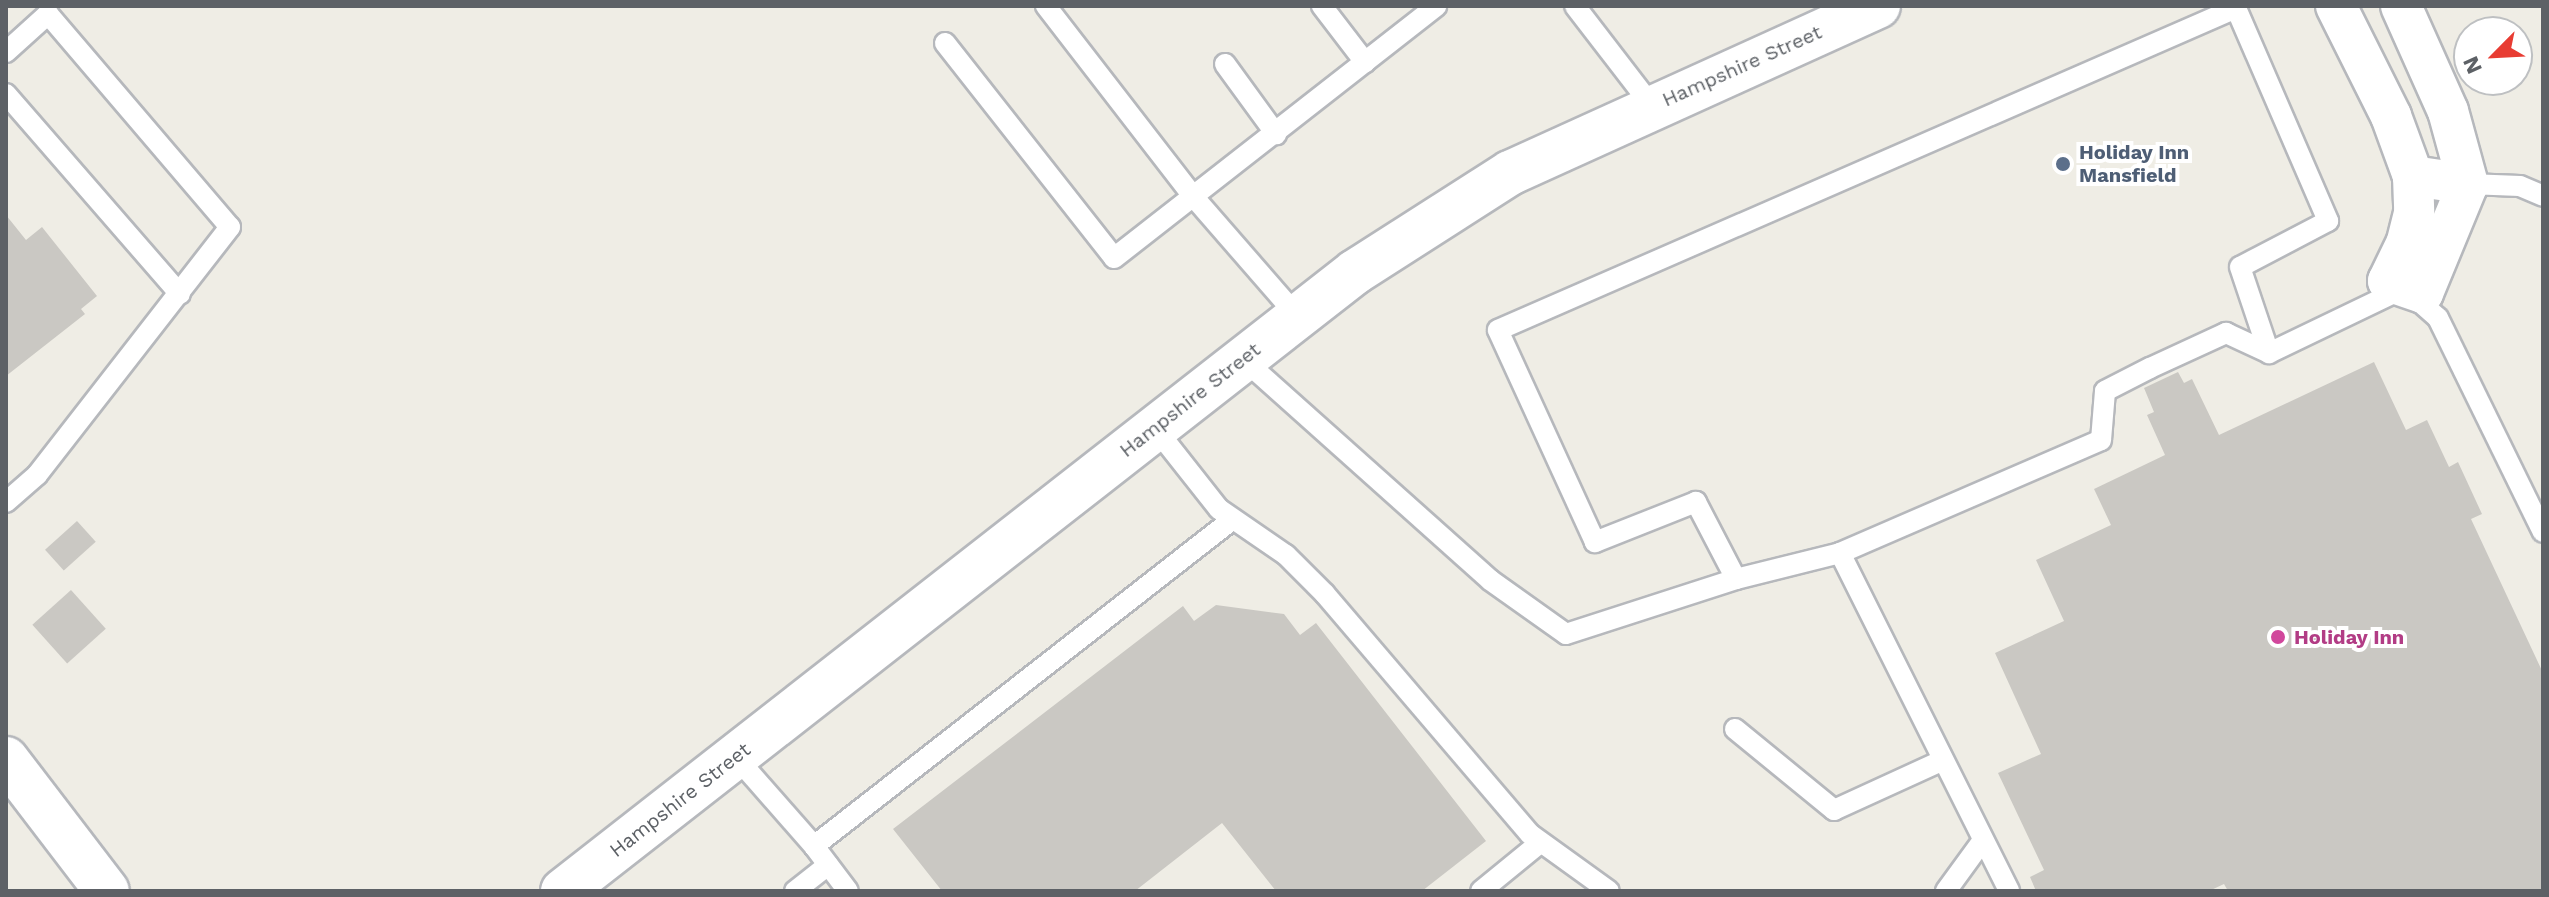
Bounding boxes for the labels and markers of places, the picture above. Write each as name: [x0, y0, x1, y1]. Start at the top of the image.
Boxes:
place label: Holiday Inn Mansfield: [2079, 140, 2190, 187]
marker: Holiday Inn Mansfield: [2054, 155, 2072, 173]
place label: Holiday Inn: [2294, 625, 2405, 649]
marker: Holiday Inn: [2269, 628, 2287, 646]

